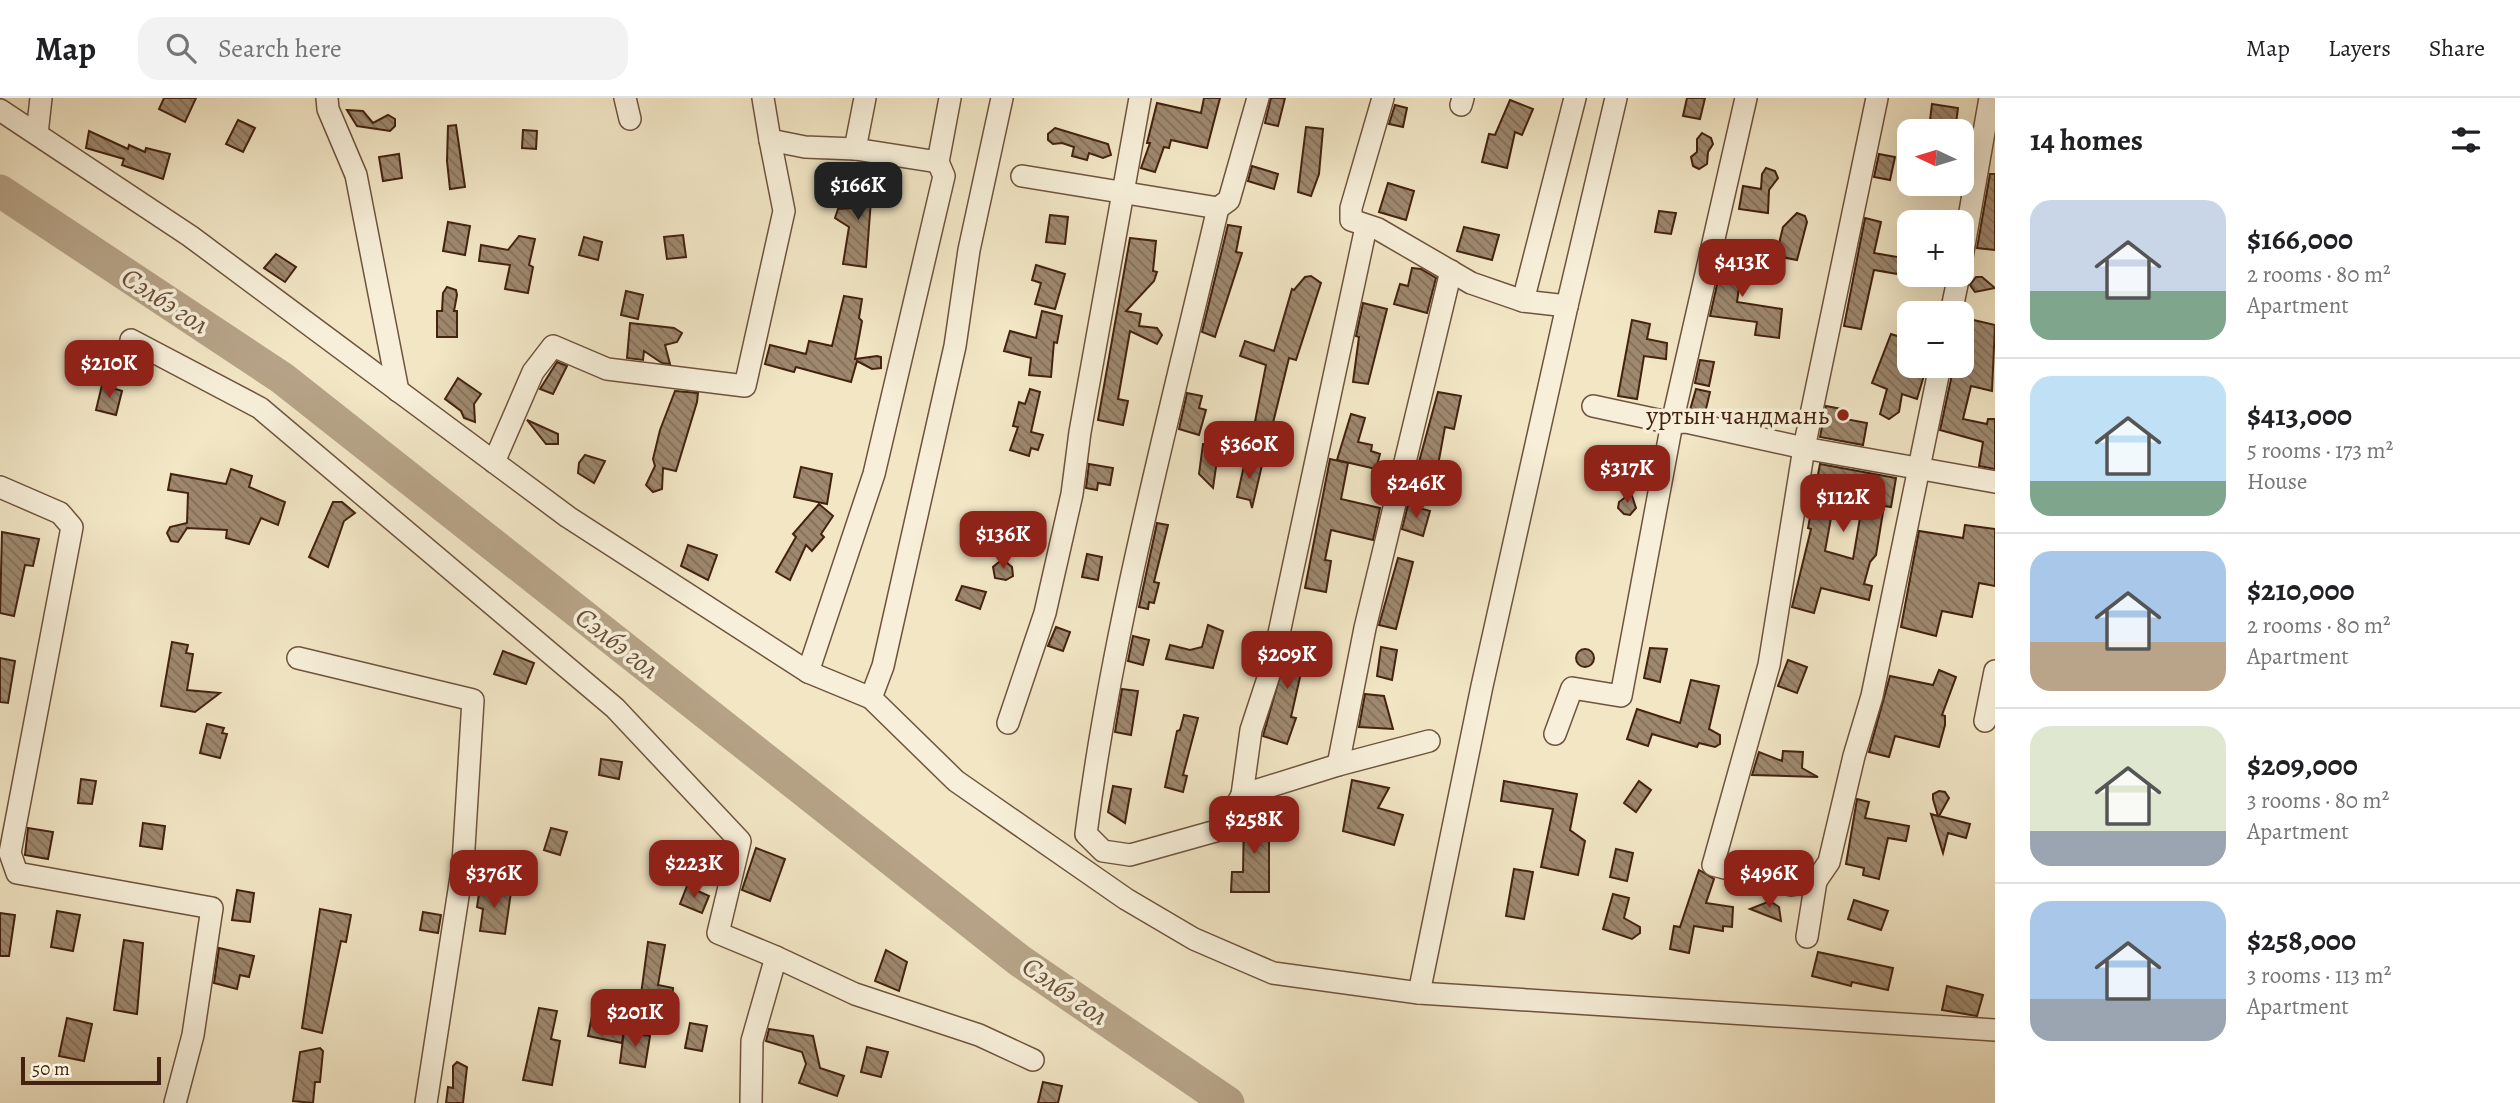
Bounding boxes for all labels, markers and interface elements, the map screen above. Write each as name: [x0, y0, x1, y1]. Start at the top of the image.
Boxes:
search box: [138, 17, 628, 80]
text: Map: [35, 26, 96, 71]
icon: search: [162, 29, 200, 67]
text: Search here: [218, 31, 342, 66]
text: Map: [2246, 32, 2290, 64]
text: Layers: [2328, 32, 2391, 64]
text: Share: [2429, 32, 2485, 64]
north arrow: [1897, 119, 1974, 196]
map controls: [1897, 119, 1974, 378]
text: 14 homes: [2030, 120, 2143, 160]
icon: filters: [2447, 121, 2485, 159]
pin: $166K: [809, 162, 907, 222]
text: $166K: [830, 169, 886, 200]
button: +: [1897, 210, 1974, 287]
text: $166,000: [2247, 219, 2353, 259]
icon: home: [2086, 228, 2170, 312]
pin: $413K: [1693, 240, 1791, 299]
text: $413K: [1715, 246, 1769, 277]
water label: Сэлбэ гол: [114, 259, 216, 343]
text: 2 rooms · 80 m²: [2247, 259, 2391, 290]
text: Apartment: [2247, 290, 2349, 321]
button: −: [1897, 301, 1974, 378]
pin: $210K: [60, 341, 158, 400]
text: $210K: [81, 347, 137, 378]
text: $413,000: [2247, 395, 2352, 435]
place label: уртын чандмань: [1645, 398, 1829, 433]
icon: home: [2086, 404, 2170, 488]
marker: уртын чандмань: [1835, 407, 1851, 423]
pin: $360K: [1200, 422, 1298, 481]
text: $360K: [1220, 428, 1278, 459]
text: 5 rooms · 173 m²: [2247, 435, 2393, 466]
pin: $317K: [1578, 446, 1676, 505]
text: $317K: [1600, 452, 1654, 483]
pin: $246K: [1367, 460, 1465, 520]
text: House: [2247, 466, 2307, 497]
text: $246K: [1387, 467, 1445, 498]
pin: $112K: [1794, 474, 1892, 534]
text: $112K: [1816, 481, 1870, 512]
pin: $136K: [954, 512, 1052, 571]
text: $136K: [976, 518, 1030, 549]
text: $210,000: [2247, 570, 2355, 610]
icon: home: [2086, 579, 2170, 663]
water label: Сэлбэ гол: [567, 598, 667, 688]
text: 2 rooms · 80 m²: [2247, 610, 2391, 641]
pin: $209K: [1238, 632, 1336, 691]
text: $209K: [1257, 638, 1317, 669]
text: Apartment: [2247, 641, 2349, 672]
text: $209,000: [2247, 745, 2358, 785]
icon: home: [2086, 754, 2170, 838]
text: 3 rooms · 80 m²: [2247, 785, 2389, 816]
pin: $258K: [1205, 796, 1303, 856]
text: $258K: [1225, 803, 1283, 834]
text: Apartment: [2247, 816, 2349, 847]
pin: $223K: [645, 840, 743, 900]
text: $223K: [665, 847, 723, 878]
pin: $376K: [445, 850, 543, 910]
pin: $496K: [1720, 850, 1818, 910]
text: $376K: [466, 857, 522, 888]
text: $496K: [1740, 857, 1798, 888]
text: $258,000: [2247, 920, 2356, 960]
icon: home: [2086, 929, 2170, 1013]
water label: Сэлбэ гол: [1014, 948, 1116, 1034]
text: 3 rooms · 113 m²: [2247, 960, 2391, 991]
pin: $201K: [586, 990, 684, 1049]
text: Apartment: [2247, 991, 2349, 1022]
text: $201K: [607, 996, 663, 1027]
scale bar: [21, 1054, 161, 1086]
text: 50 m: [32, 1056, 70, 1082]

